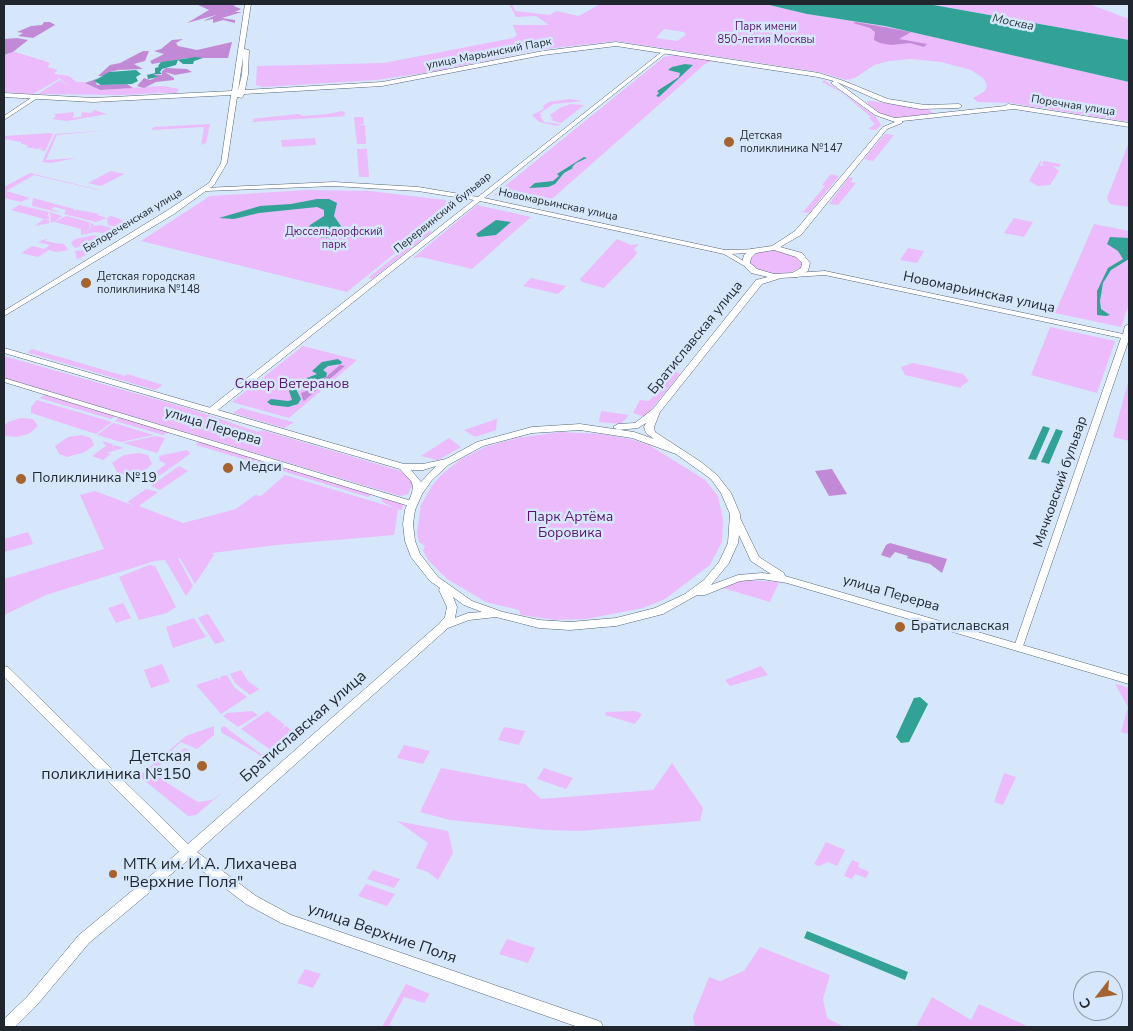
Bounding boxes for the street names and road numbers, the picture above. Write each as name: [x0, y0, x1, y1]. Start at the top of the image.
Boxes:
street label: улица Марьинский Парк: [425, 35, 553, 73]
street label: Поречная улица: [1030, 93, 1116, 119]
street label: Перервинский бульвар: [392, 170, 494, 256]
street label: Белореченская улица: [81, 186, 185, 256]
street label: Новомарьинская улица: [497, 186, 619, 224]
street label: Новомарьинская улица: [902, 269, 1056, 317]
street label: Братиславская улица: [645, 278, 747, 398]
street label: улица Перерва: [163, 404, 263, 450]
street label: Мячковский бульвар: [1031, 414, 1091, 550]
street label: улица Перерва: [841, 572, 941, 616]
street label: Братиславская улица: [237, 667, 371, 787]
street label: улица Верхние Поля: [305, 899, 459, 969]

